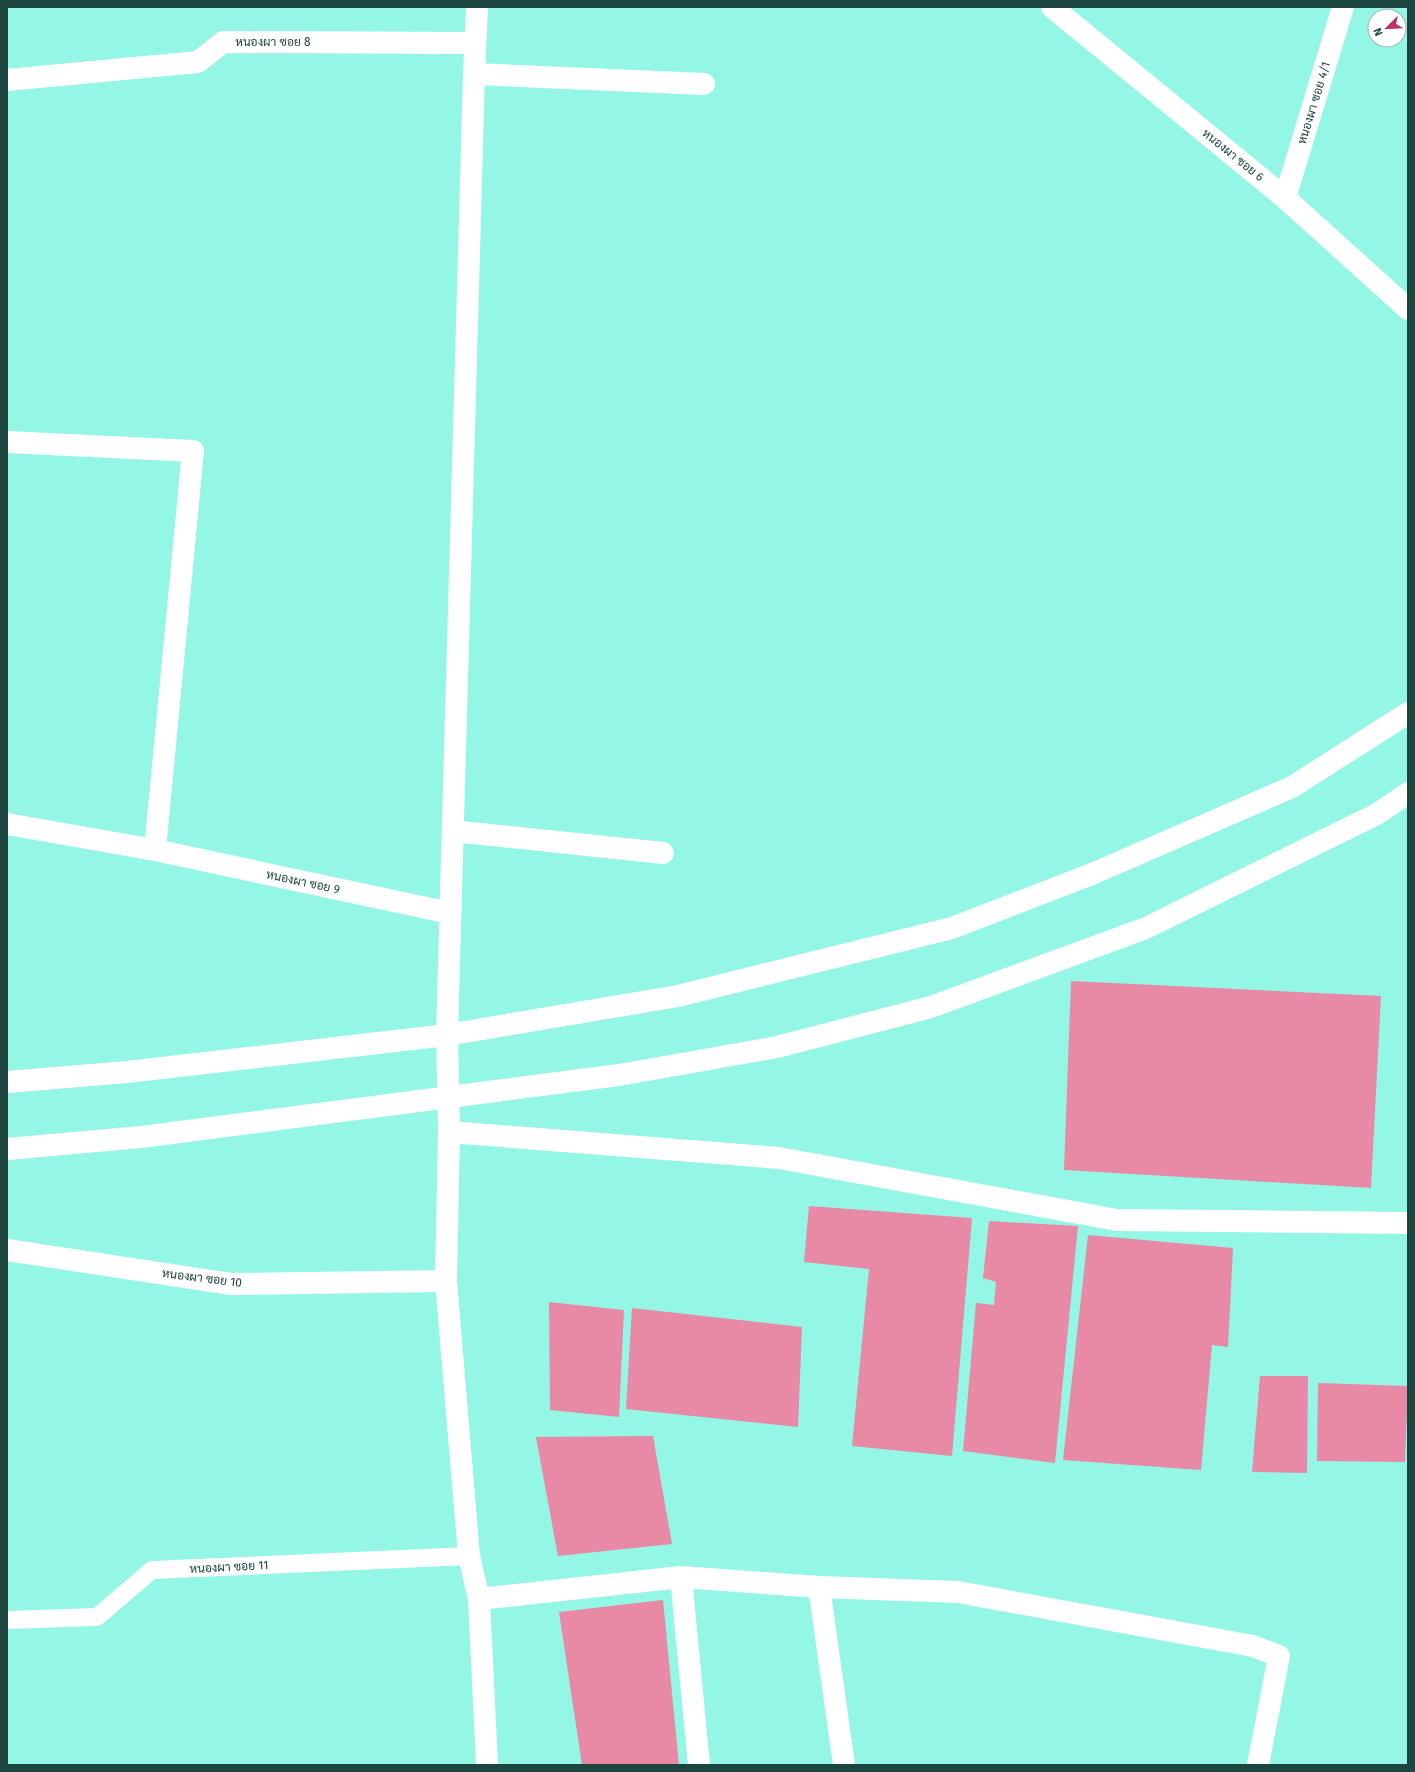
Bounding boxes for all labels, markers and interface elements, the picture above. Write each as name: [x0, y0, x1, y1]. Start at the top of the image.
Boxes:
north arrow: [1367, 8, 1407, 48]
text: N: [1371, 26, 1386, 38]
street label: หนองผา ซอย 8: [235, 35, 311, 49]
street label: หนองผา ซอย 4/1: [1295, 60, 1333, 146]
street label: หนองผา ซอย 6: [1199, 126, 1267, 184]
street label: หนองผา ซอย 9: [265, 867, 341, 897]
street label: หนองผา ซอย 10: [161, 1266, 243, 1290]
street label: หนองผา ซอย 11: [189, 1558, 269, 1576]

